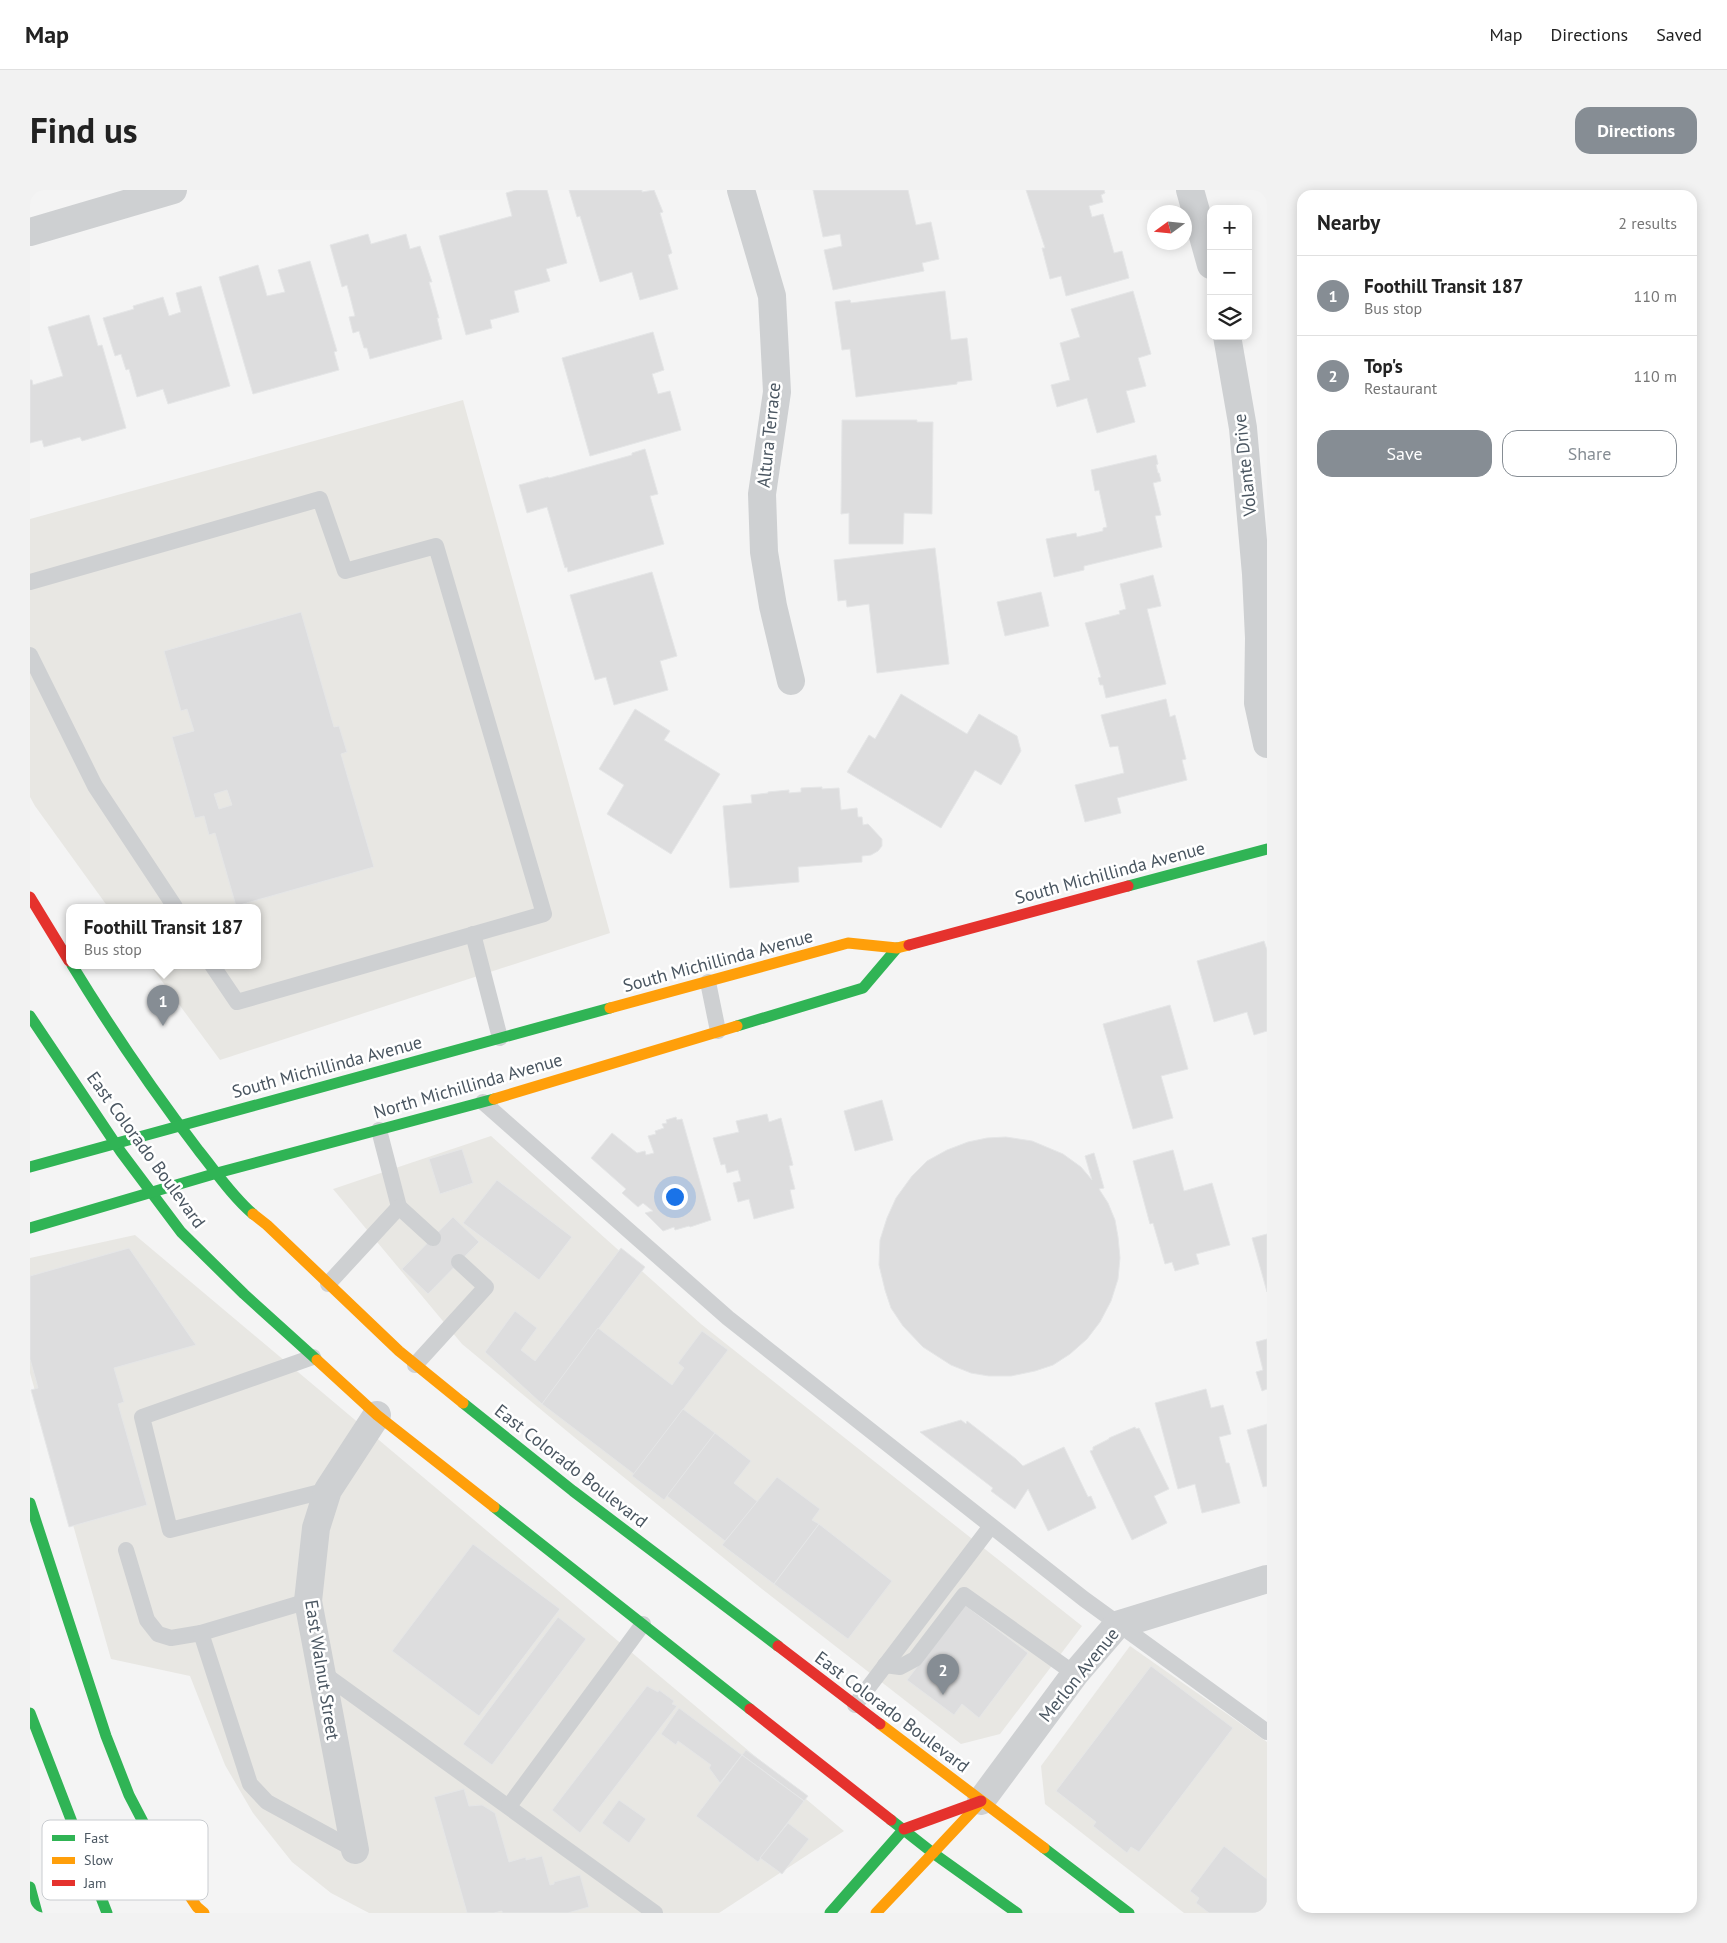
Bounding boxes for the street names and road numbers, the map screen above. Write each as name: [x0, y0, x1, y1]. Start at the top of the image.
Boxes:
street label: Altura Terrace: [752, 381, 785, 489]
street label: Volante Drive: [1228, 413, 1261, 518]
street label: South Michillinda Avenue: [1012, 836, 1207, 909]
street label: South Michillinda Avenue: [620, 924, 815, 997]
street label: South Michillinda Avenue: [229, 1030, 424, 1103]
street label: North Michillinda Avenue: [371, 1048, 565, 1123]
street label: East Colorado Boulevard: [82, 1067, 211, 1232]
street label: East Colorado Boulevard: [490, 1399, 652, 1532]
street label: East Walnut Street: [300, 1598, 345, 1742]
street label: Merlon Avenue: [1034, 1623, 1124, 1726]
street label: East Colorado Boulevard: [810, 1646, 974, 1777]

